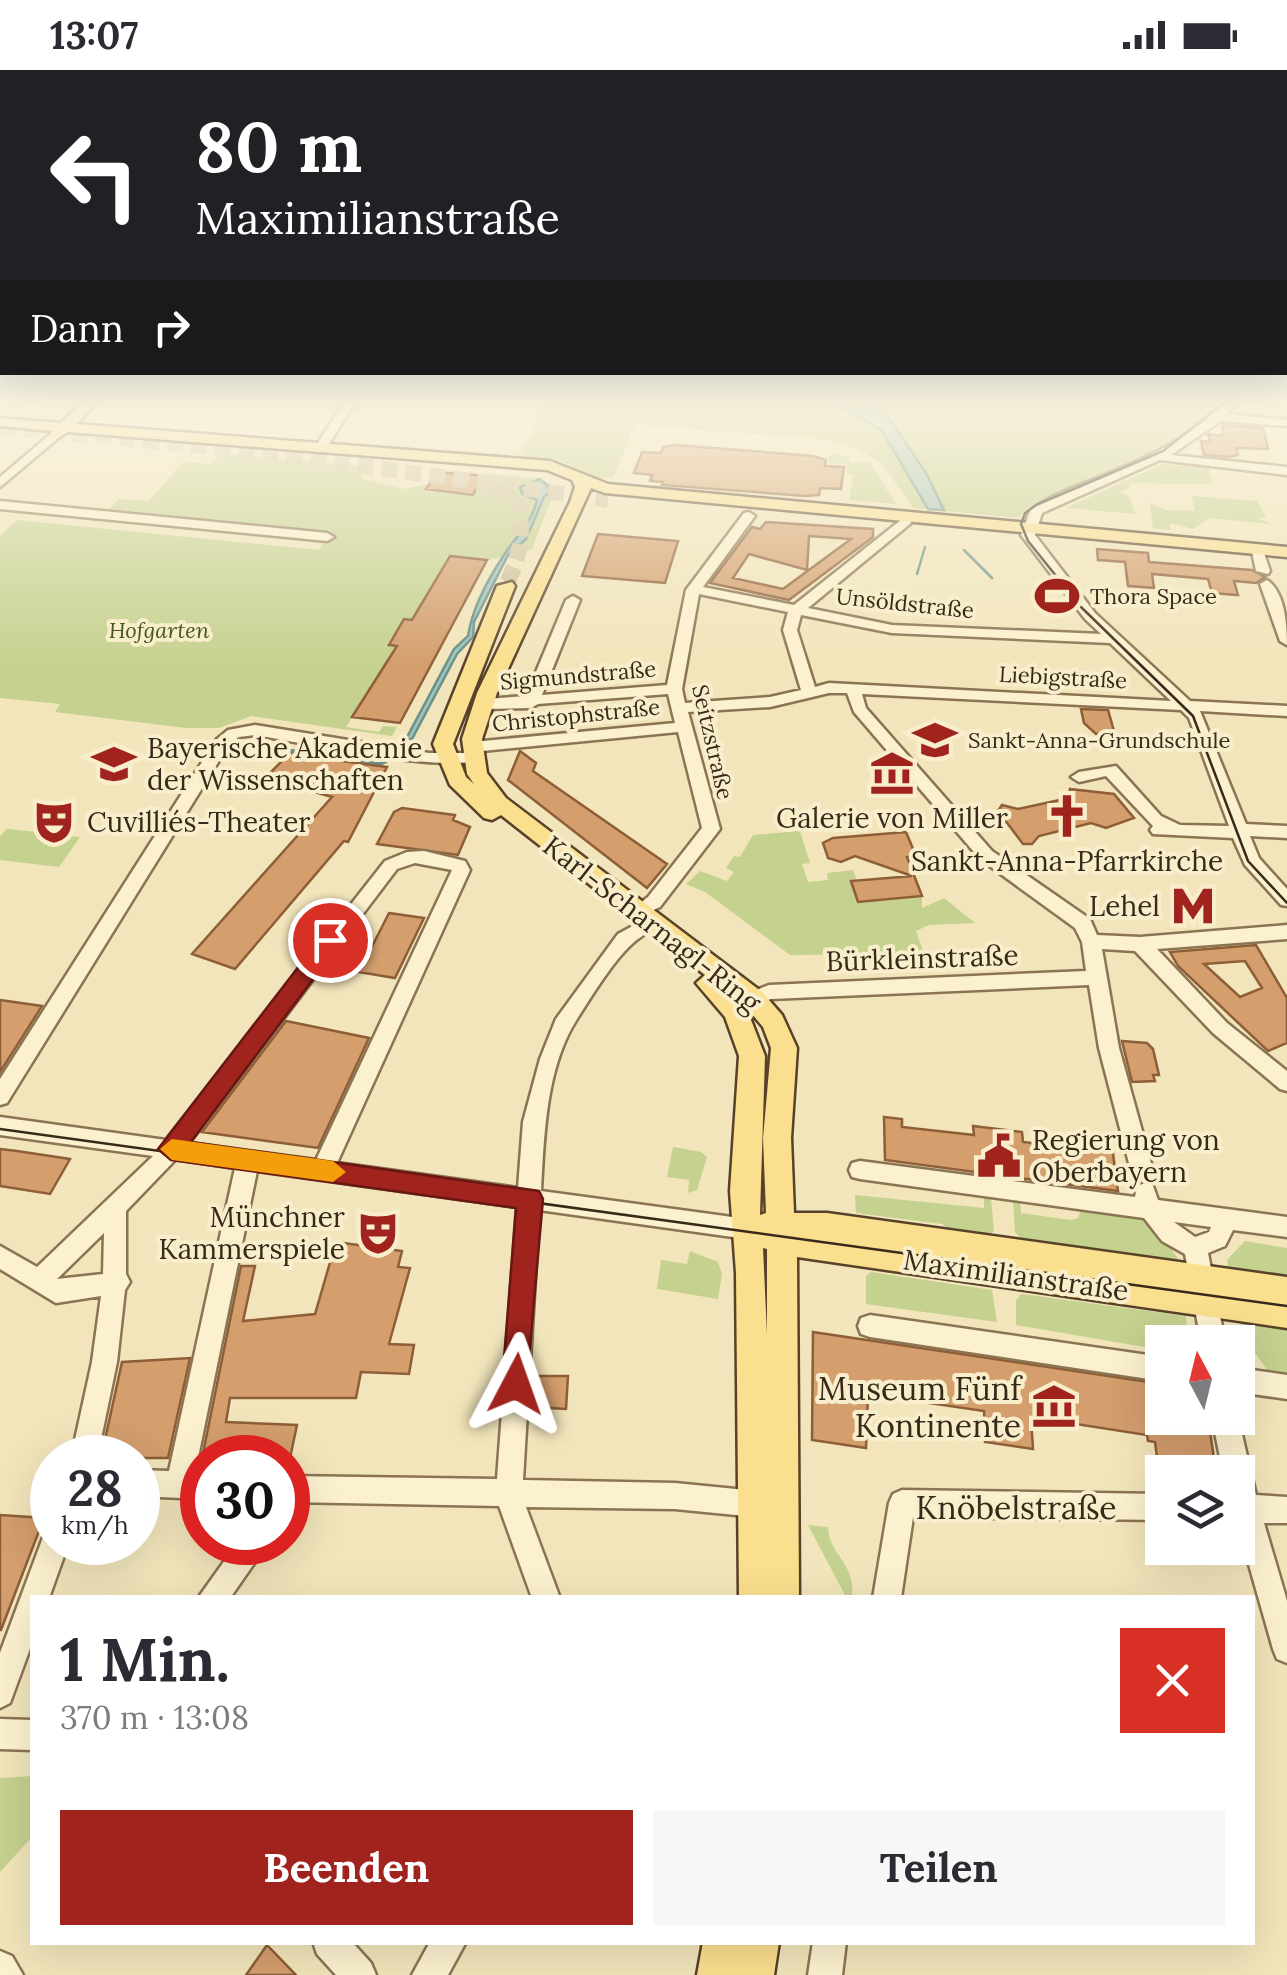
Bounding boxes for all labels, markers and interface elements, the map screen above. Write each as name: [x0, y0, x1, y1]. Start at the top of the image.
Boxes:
text: 13:07: [50, 11, 138, 59]
text: 80 m: [195, 102, 362, 191]
icon: left: [30, 110, 160, 240]
text: Maximilianstraße: [195, 189, 560, 246]
icon: right: [144, 300, 199, 355]
text: Dann: [30, 304, 124, 352]
sports icon: Thora Space: [1033, 572, 1081, 620]
street label: Unsöldstraße: [835, 582, 975, 624]
place label: Thora Space: [1090, 582, 1217, 610]
park label: Hofgarten: [109, 616, 210, 644]
street label: Sigmundstraße: [499, 654, 657, 696]
street label: Liebigstraße: [998, 660, 1128, 694]
street label: Seitzstraße: [686, 682, 740, 802]
street label: Christophstraße: [491, 692, 661, 738]
school or university icon: Sankt-Anna-Grundschule: [911, 716, 959, 764]
place label: Sankt-Anna-Grundschule: [968, 726, 1231, 754]
place label: Bayerische Akademie der Wissenschaften: [147, 730, 422, 798]
school or university icon: Bayerische Akademie der Wissenschaften: [90, 740, 138, 788]
museum icon: Galerie von Miller: [868, 749, 916, 797]
church icon: Sankt-Anna-Pfarrkirche: [1043, 792, 1091, 840]
theatre icon: Cuvilliés-Theater: [30, 798, 78, 846]
place label: Galerie von Miller: [776, 800, 1008, 836]
place label: Cuvilliés-Theater: [87, 804, 311, 840]
street label: Karl-Scharnagl-Ring: [536, 828, 769, 1021]
place label: Sankt-Anna-Pfarrkirche: [911, 843, 1223, 879]
metro station icon: Lehel: [1169, 882, 1217, 930]
place label: Lehel: [1089, 888, 1160, 924]
pin: [288, 898, 373, 983]
icon: arrive: [303, 913, 358, 968]
street label: Bürkleinstraße: [825, 937, 1019, 979]
place label: Regierung von Oberbayern: [1032, 1122, 1220, 1190]
public building icon: Regierung von Oberbayern: [975, 1132, 1023, 1180]
place label: Münchner Kammerspiele: [159, 1199, 345, 1267]
theatre icon: Münchner Kammerspiele: [354, 1209, 402, 1257]
street label: Maximilianstraße: [901, 1241, 1131, 1309]
north arrow: [1145, 1325, 1255, 1435]
map controls: [1145, 1325, 1255, 1565]
position arrow: [464, 1332, 568, 1436]
place label: Museum Fünf Kontinente: [818, 1368, 1023, 1446]
museum icon: Museum Fünf Kontinente: [1030, 1382, 1078, 1430]
speed limit sign: 30: [180, 1435, 310, 1565]
button: layers: [1145, 1455, 1255, 1565]
text: 28: [67, 1456, 123, 1520]
street label: Knöbelstraße: [915, 1487, 1117, 1528]
text: km/h: [61, 1509, 129, 1541]
text: 1 Min.: [60, 1621, 230, 1697]
button: close: [1120, 1628, 1225, 1733]
text: 370 m · 13:08: [60, 1697, 249, 1738]
button: Beenden: [60, 1810, 633, 1925]
button: Teilen: [653, 1810, 1225, 1925]

